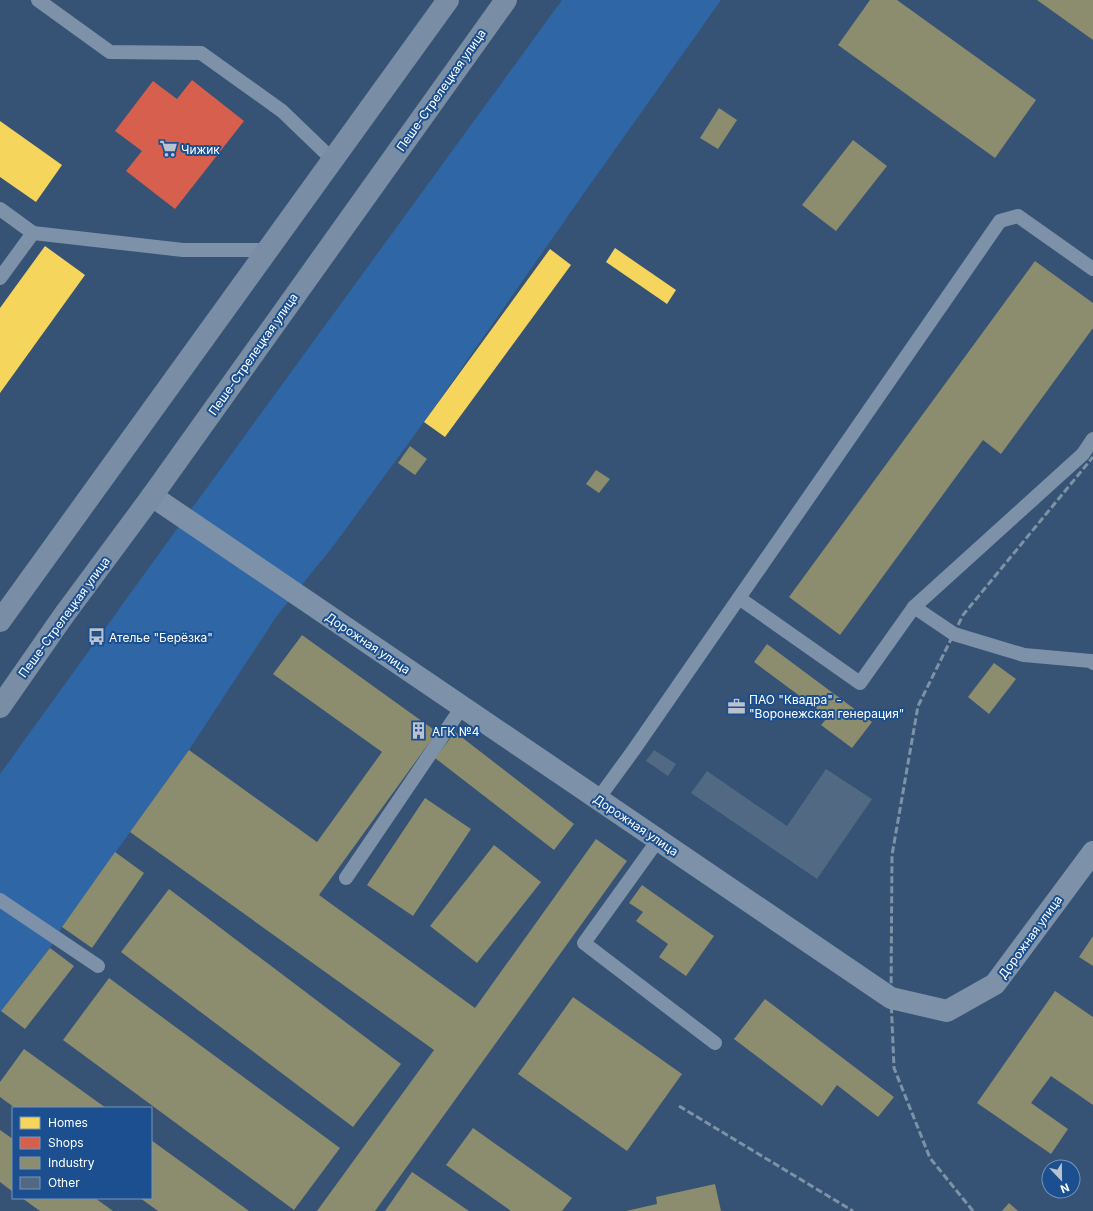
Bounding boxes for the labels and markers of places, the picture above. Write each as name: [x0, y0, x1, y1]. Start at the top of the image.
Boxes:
supermarket icon: Чижик: [158, 139, 178, 159]
place label: Чижик: [181, 142, 220, 157]
bus stop icon: Ателье "Берёзка": [86, 627, 106, 647]
place label: Ателье "Берёзка": [109, 630, 213, 645]
place label: ПАО "Квадра" - "Воронежская генерация": [749, 692, 904, 721]
office icon: ПАО "Квадра" - "Воронежская генерация": [726, 696, 746, 716]
building icon: АГК №4: [409, 721, 429, 741]
place label: АГК №4: [432, 724, 480, 739]

